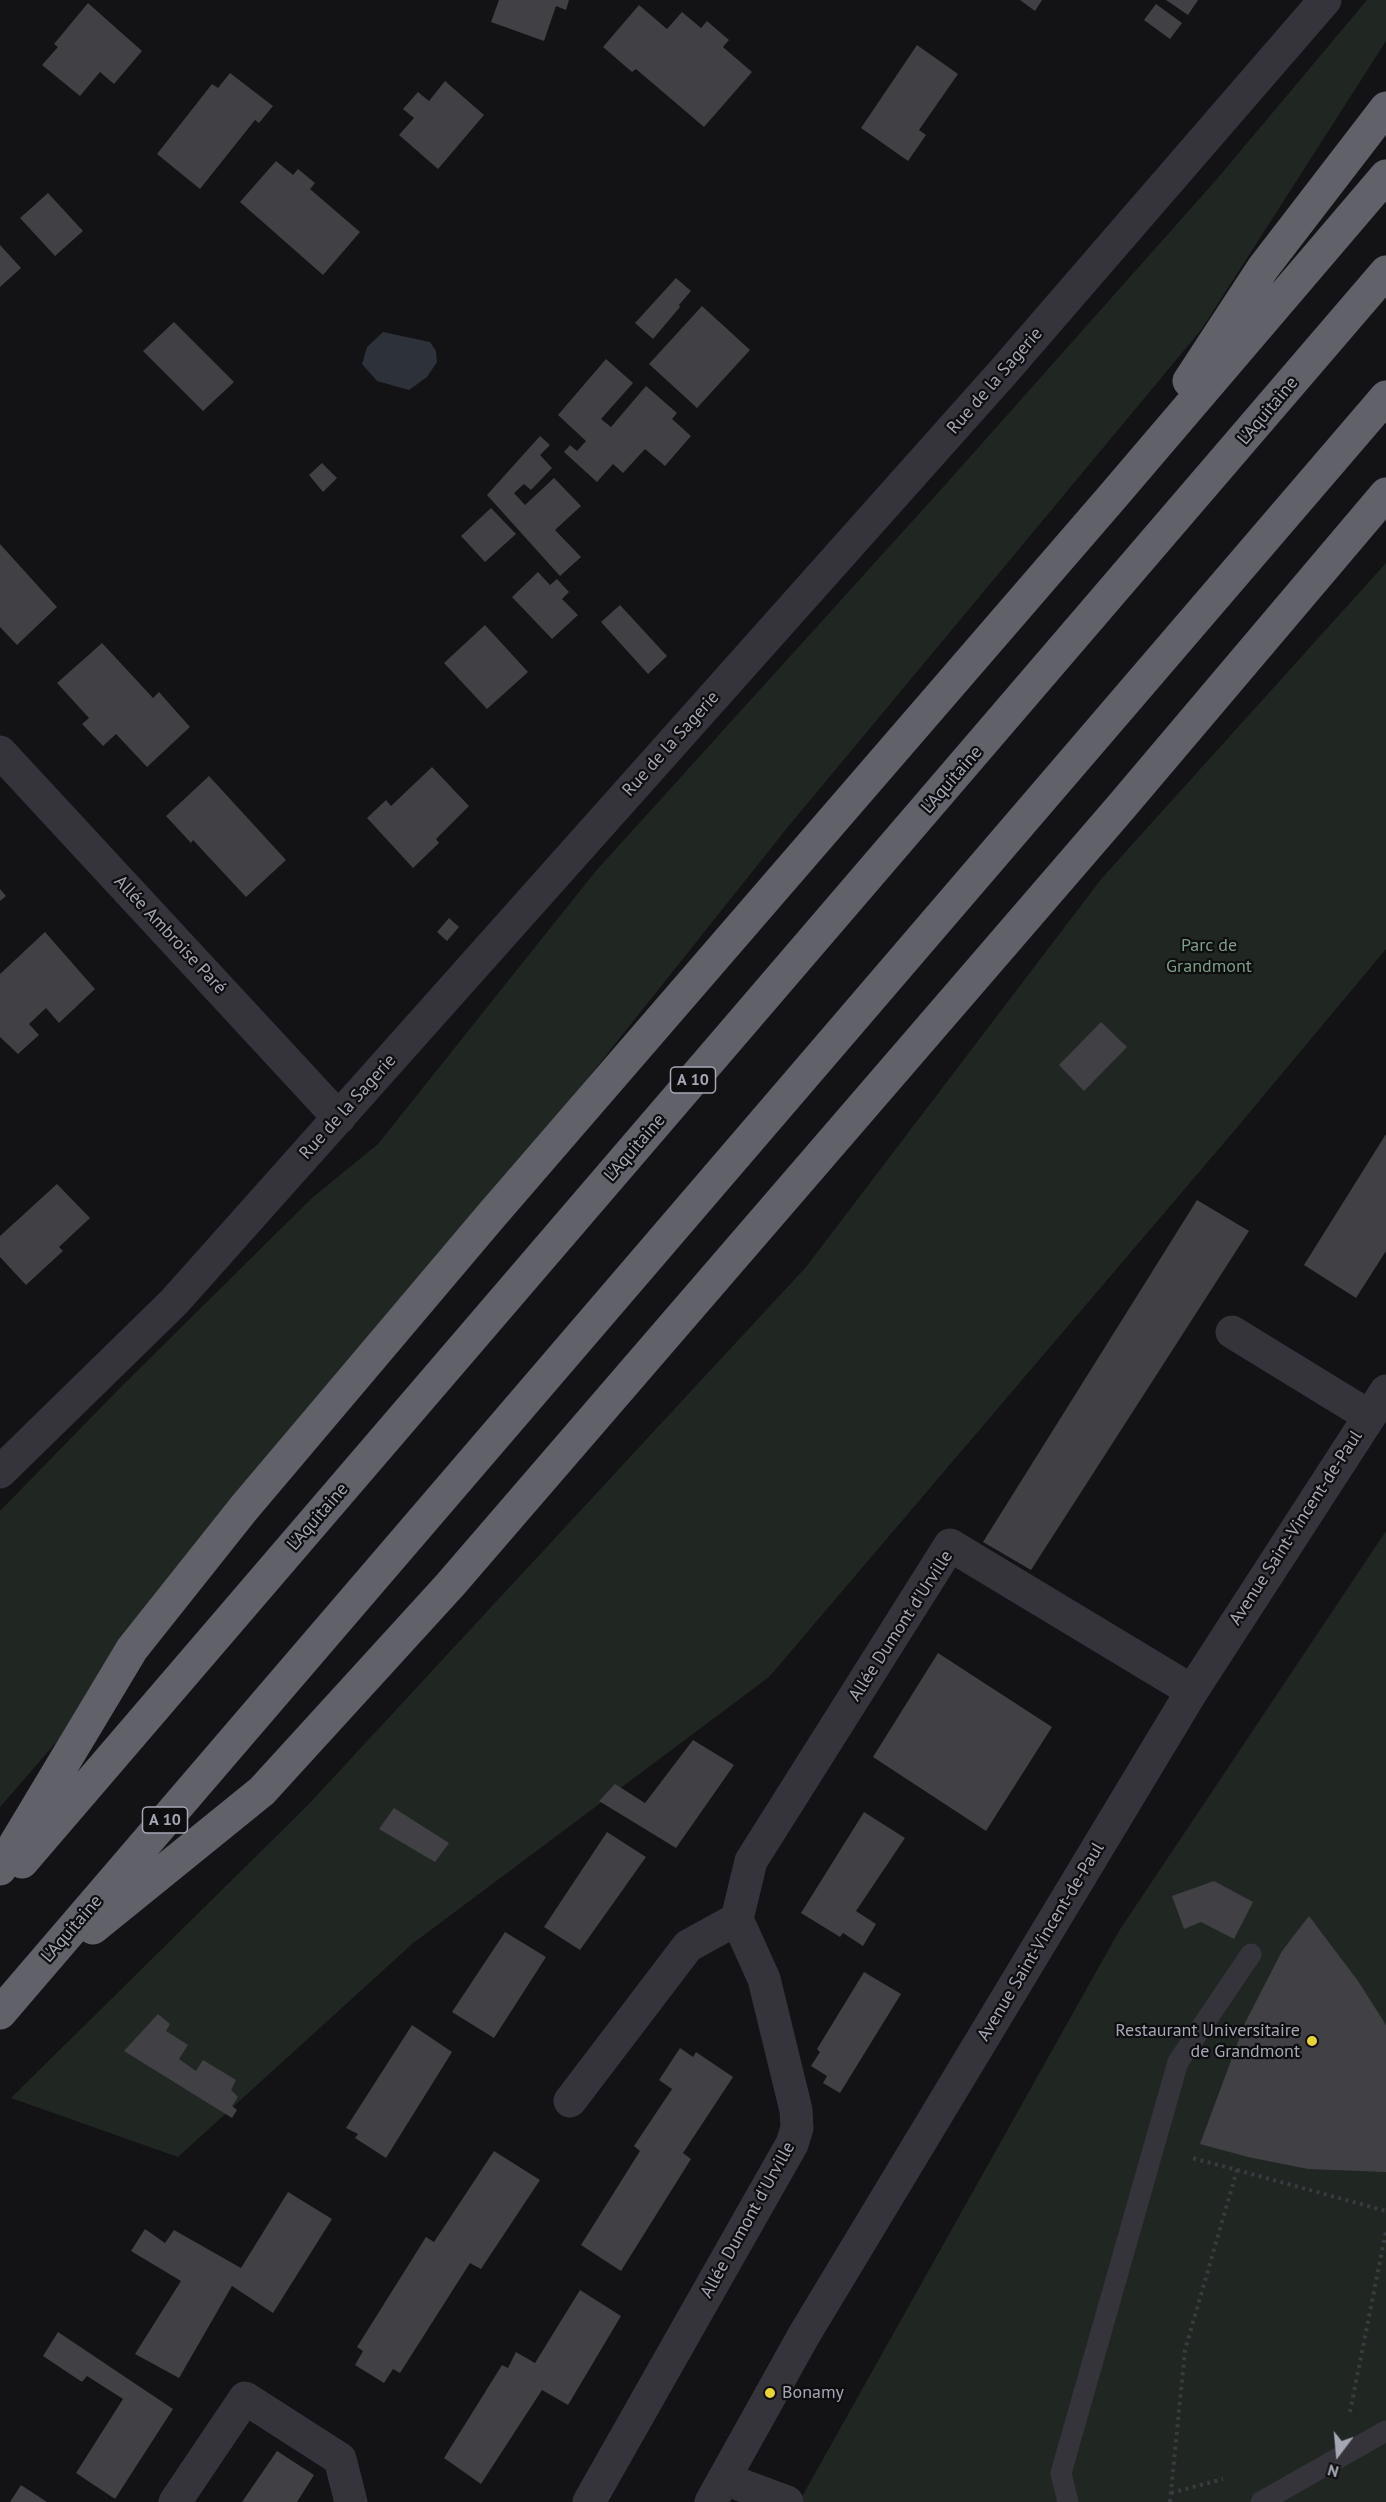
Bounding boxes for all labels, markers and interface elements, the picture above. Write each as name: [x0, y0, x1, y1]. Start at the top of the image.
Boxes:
street label: Rue de la Sagerie: [943, 323, 1047, 439]
street label: L'Aquitaine: [1233, 373, 1303, 449]
street label: Rue de la Sagerie: [618, 687, 724, 801]
street label: L'Aquitaine: [917, 742, 987, 818]
street label: Allée Ambroise Paré: [109, 871, 231, 999]
park label: Parc de Grandmont: [1166, 935, 1252, 978]
street label: Rue de la Sagerie: [295, 1050, 401, 1164]
road number: A 10: [670, 1067, 716, 1093]
street label: L'Aquitaine: [600, 1110, 670, 1186]
street label: Avenue Saint-Vincent-de-Paul: [1225, 1427, 1367, 1629]
street label: L'Aquitaine: [283, 1479, 353, 1555]
street label: Allée Dumont d'Urville: [844, 1547, 958, 1705]
road number: A 10: [142, 1807, 188, 1833]
street label: Avenue Saint-Vincent-de-Paul: [973, 1839, 1109, 2045]
street label: L'Aquitaine: [37, 1891, 107, 1967]
place label: Restaurant Universitaire de Grandmont: [1115, 2020, 1300, 2062]
marker: Restaurant Universitaire de Grandmont: [1305, 2034, 1319, 2048]
street label: Allée Dumont d'Urville: [696, 2138, 800, 2302]
place label: Bonamy: [782, 2382, 844, 2404]
marker: Bonamy: [763, 2386, 777, 2400]
north arrow: [1308, 2424, 1368, 2484]
text: N: [1325, 2460, 1341, 2482]

